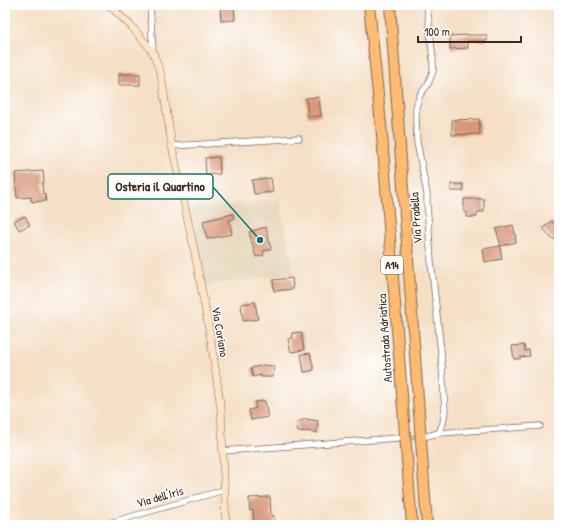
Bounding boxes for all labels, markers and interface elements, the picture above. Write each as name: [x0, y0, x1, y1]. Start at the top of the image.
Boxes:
scale bar: [418, 18, 521, 44]
text: 100 m: [424, 23, 450, 40]
callout: Osteria il Quartino: [108, 174, 213, 199]
text: Osteria il Quartino: [115, 177, 206, 195]
street label: Via Pradella: [405, 192, 426, 244]
road number: A14: [381, 256, 403, 274]
street label: Autostrada Adriatica: [373, 293, 396, 383]
street label: Via Coriano: [208, 306, 233, 358]
street label: Via dell'Iris: [134, 482, 186, 511]

